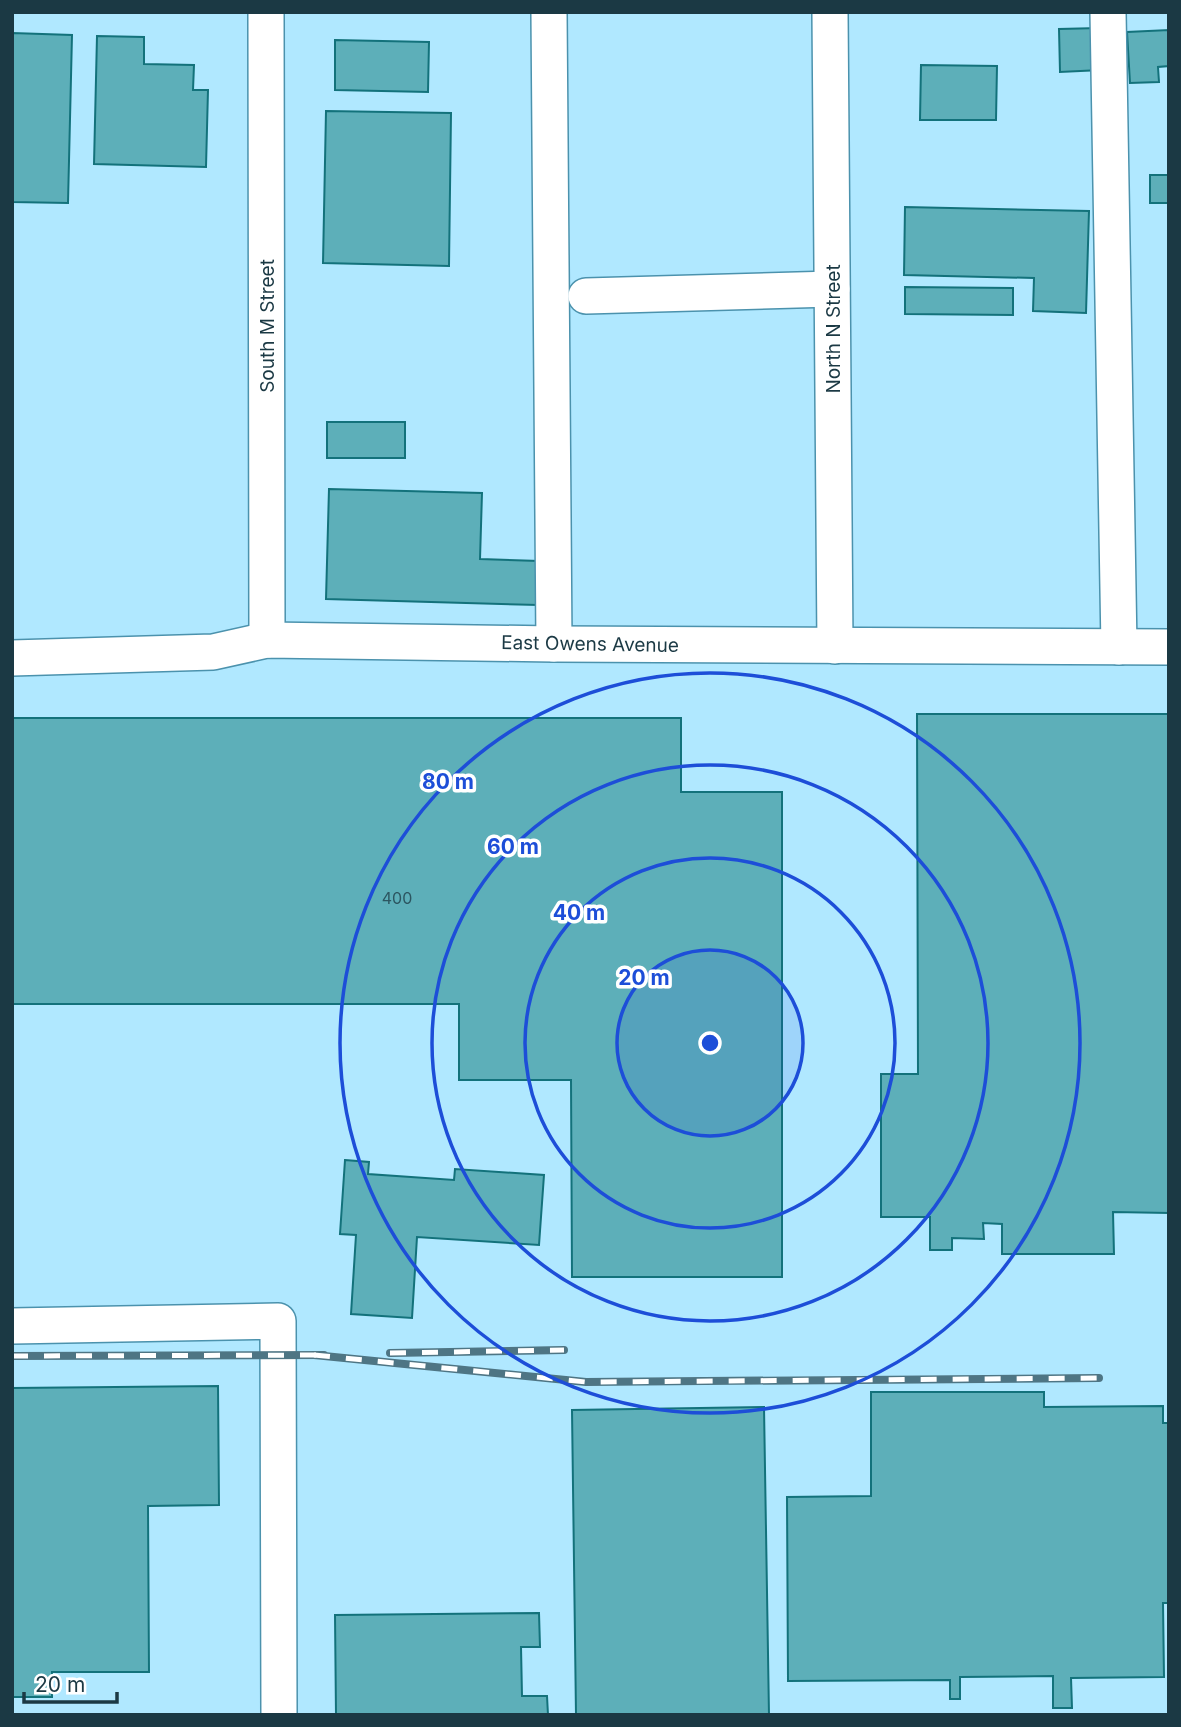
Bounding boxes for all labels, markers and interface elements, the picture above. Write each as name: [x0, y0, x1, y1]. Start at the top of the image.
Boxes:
street label: South M Street: [256, 259, 279, 393]
street label: North N Street: [822, 264, 845, 394]
street label: East Owens Avenue: [501, 631, 679, 657]
text: 80 m: [422, 769, 474, 794]
text: 60 m: [487, 834, 539, 859]
house number: 400: [382, 888, 412, 908]
text: 40 m: [553, 900, 605, 925]
text: 20 m: [618, 965, 670, 990]
centre of rings: [698, 1031, 722, 1055]
scale bar: [24, 1660, 117, 1704]
text: 20 m: [35, 1672, 85, 1697]

